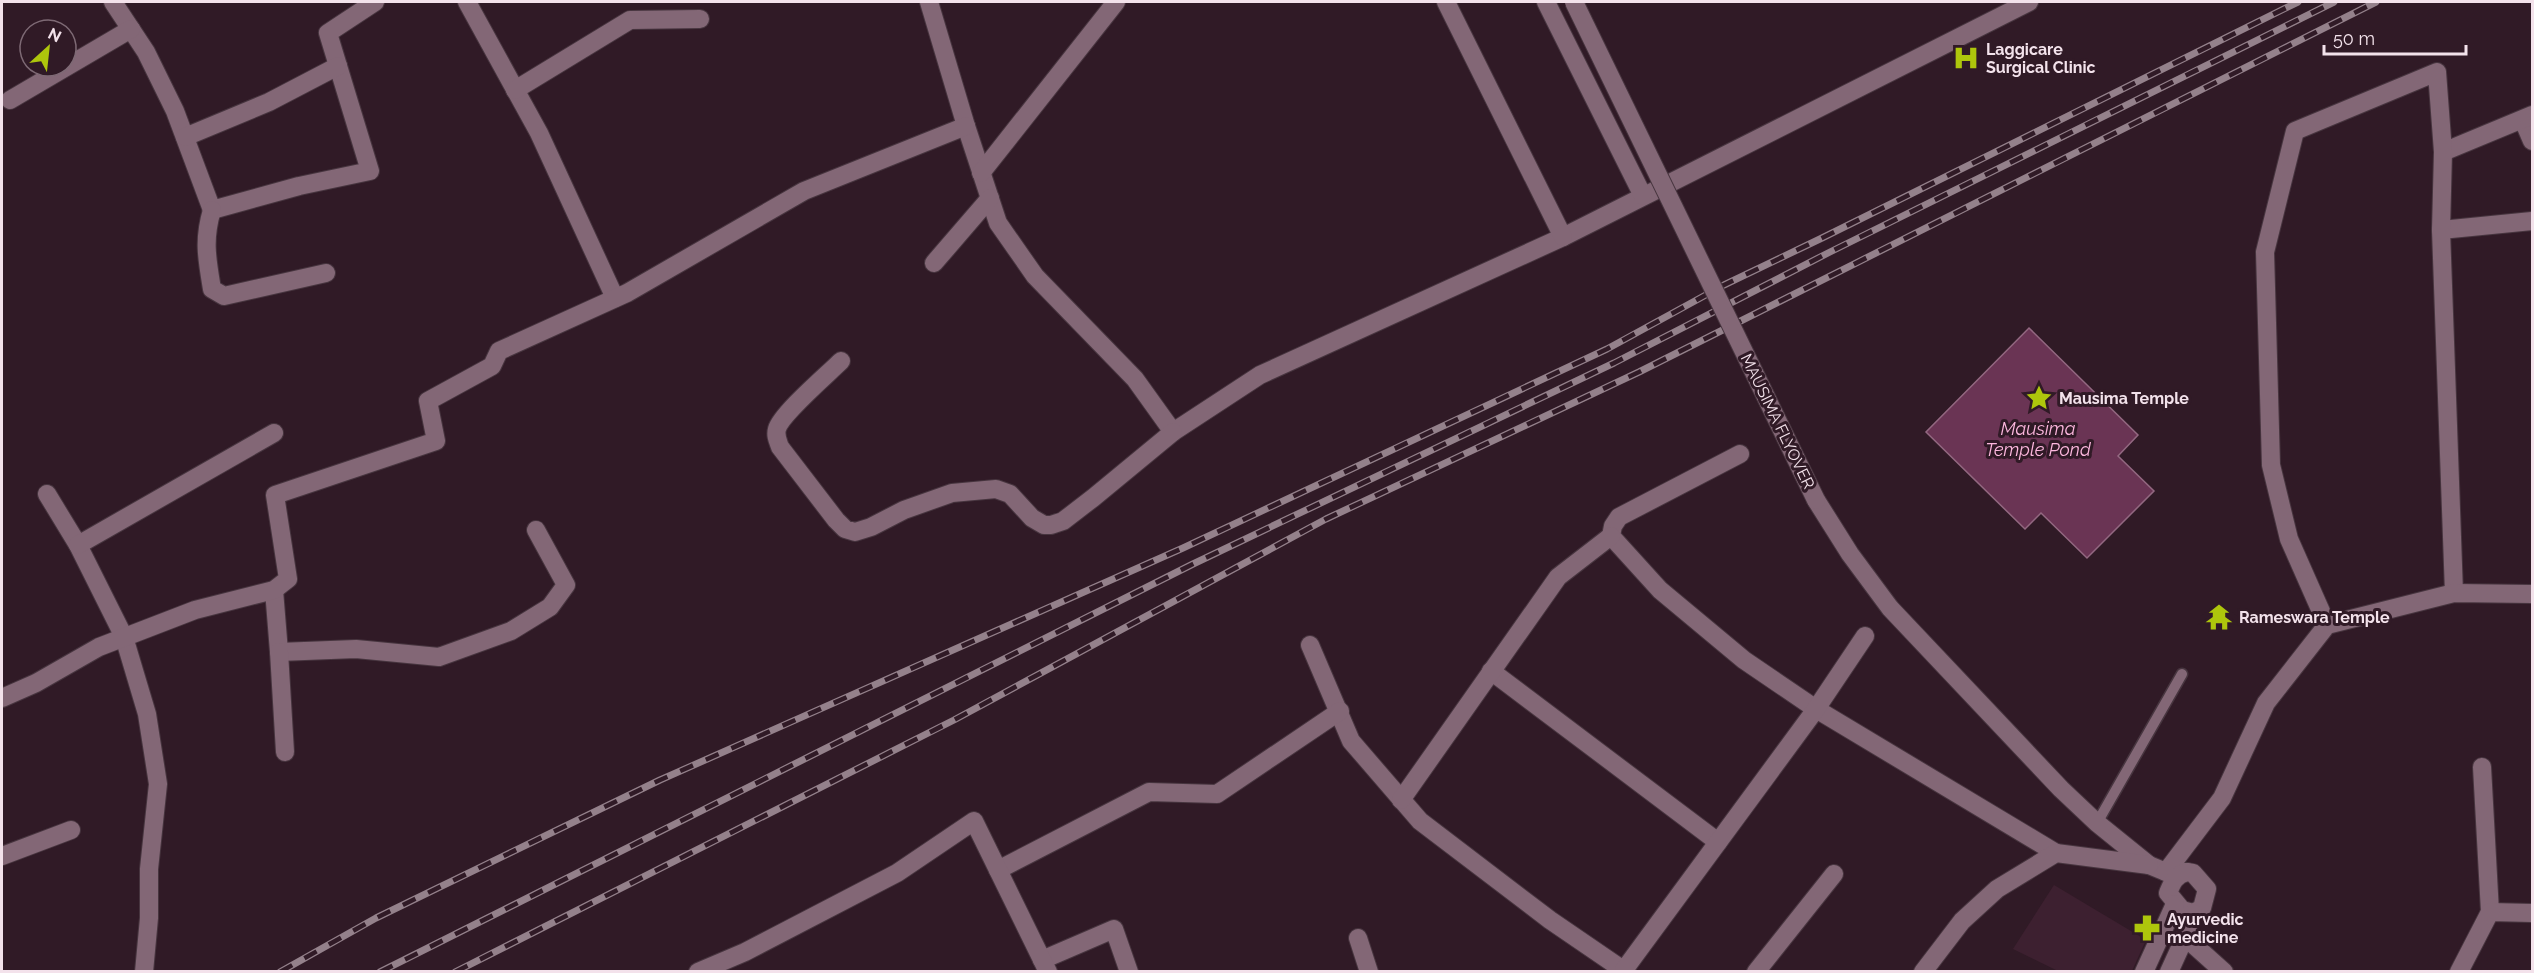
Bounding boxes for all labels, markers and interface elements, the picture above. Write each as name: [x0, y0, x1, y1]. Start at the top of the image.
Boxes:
north arrow: [18, 18, 78, 78]
scale bar: [2324, 18, 2466, 56]
text: N: [45, 24, 64, 46]
text: 50 m: [2333, 28, 2375, 49]
place label: Laggicare Surgical Clinic: [1986, 40, 2096, 77]
hospital icon: Laggicare Surgical Clinic: [1951, 43, 1981, 73]
street label: MAUSIMA FLYOVER: [1737, 351, 1818, 492]
place icon: Mausima Temple: [2024, 383, 2054, 413]
place label: Mausima Temple: [2059, 389, 2189, 408]
water label: Mausima Temple Pond: [1985, 418, 2092, 460]
temple icon: Rameswara Temple: [2204, 602, 2234, 632]
place label: Rameswara Temple: [2239, 608, 2390, 627]
place label: Ayurvedic medicine: [2167, 910, 2244, 947]
pharmacy icon: Ayurvedic medicine: [2132, 913, 2162, 943]

